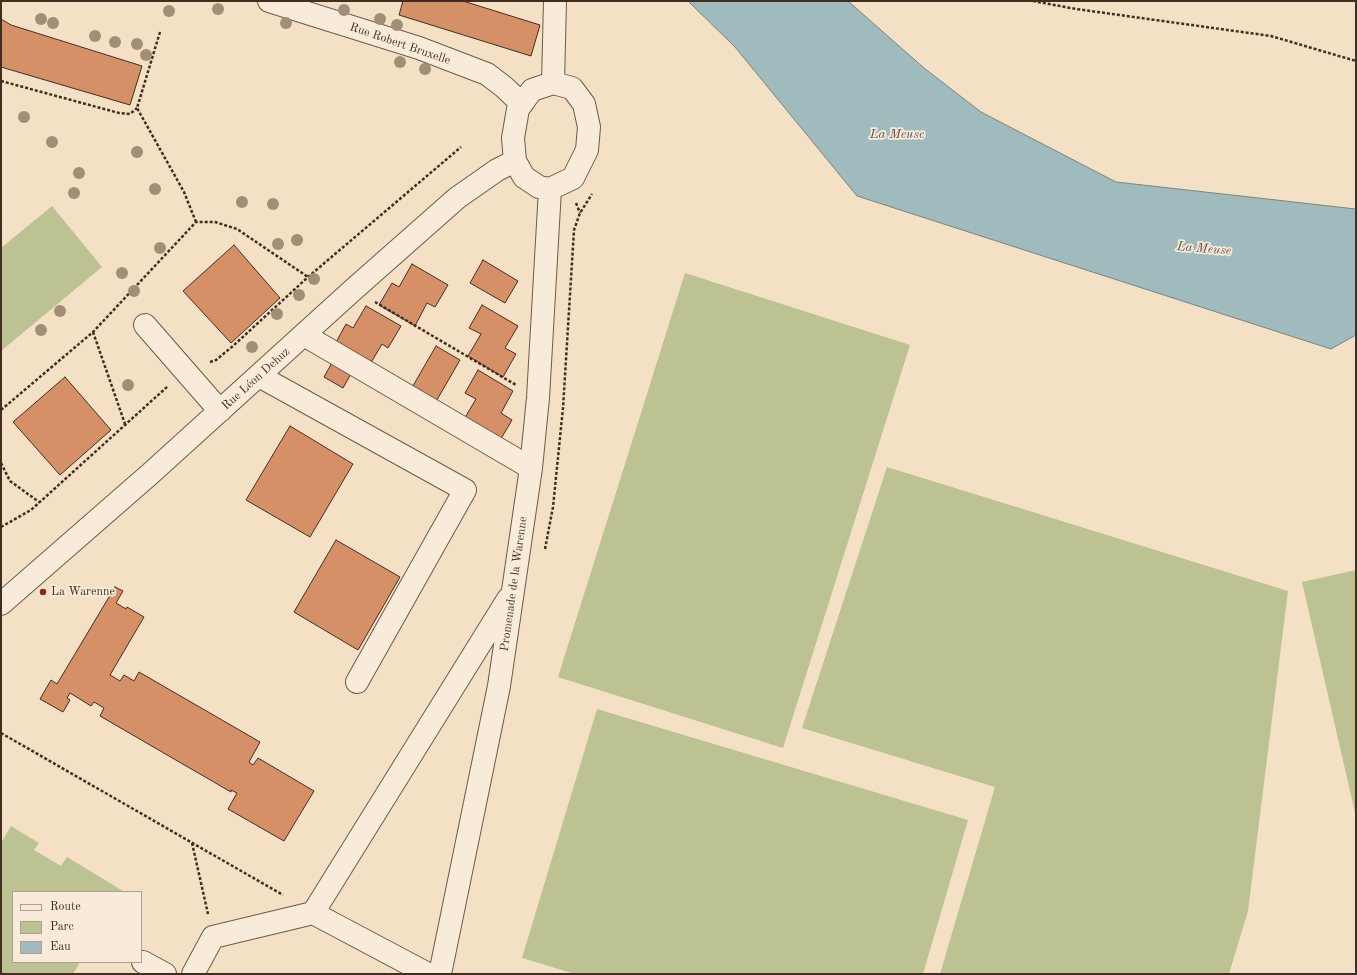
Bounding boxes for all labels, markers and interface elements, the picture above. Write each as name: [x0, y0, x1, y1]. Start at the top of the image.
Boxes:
street label: Rue Robert Bruxelle: [348, 20, 452, 68]
water label: La Meuse: [870, 127, 924, 143]
water label: La Meuse: [1176, 239, 1232, 259]
street label: Rue Léon Dehuz: [219, 345, 293, 413]
street label: Promenade de la Warenne: [497, 516, 531, 652]
place label: La Warenne: [51, 585, 115, 599]
marker: La Warenne: [38, 587, 48, 597]
legend: [12, 891, 142, 963]
text: Route: [50, 901, 81, 913]
text: Parc: [50, 921, 74, 933]
text: Eau: [50, 941, 71, 953]

